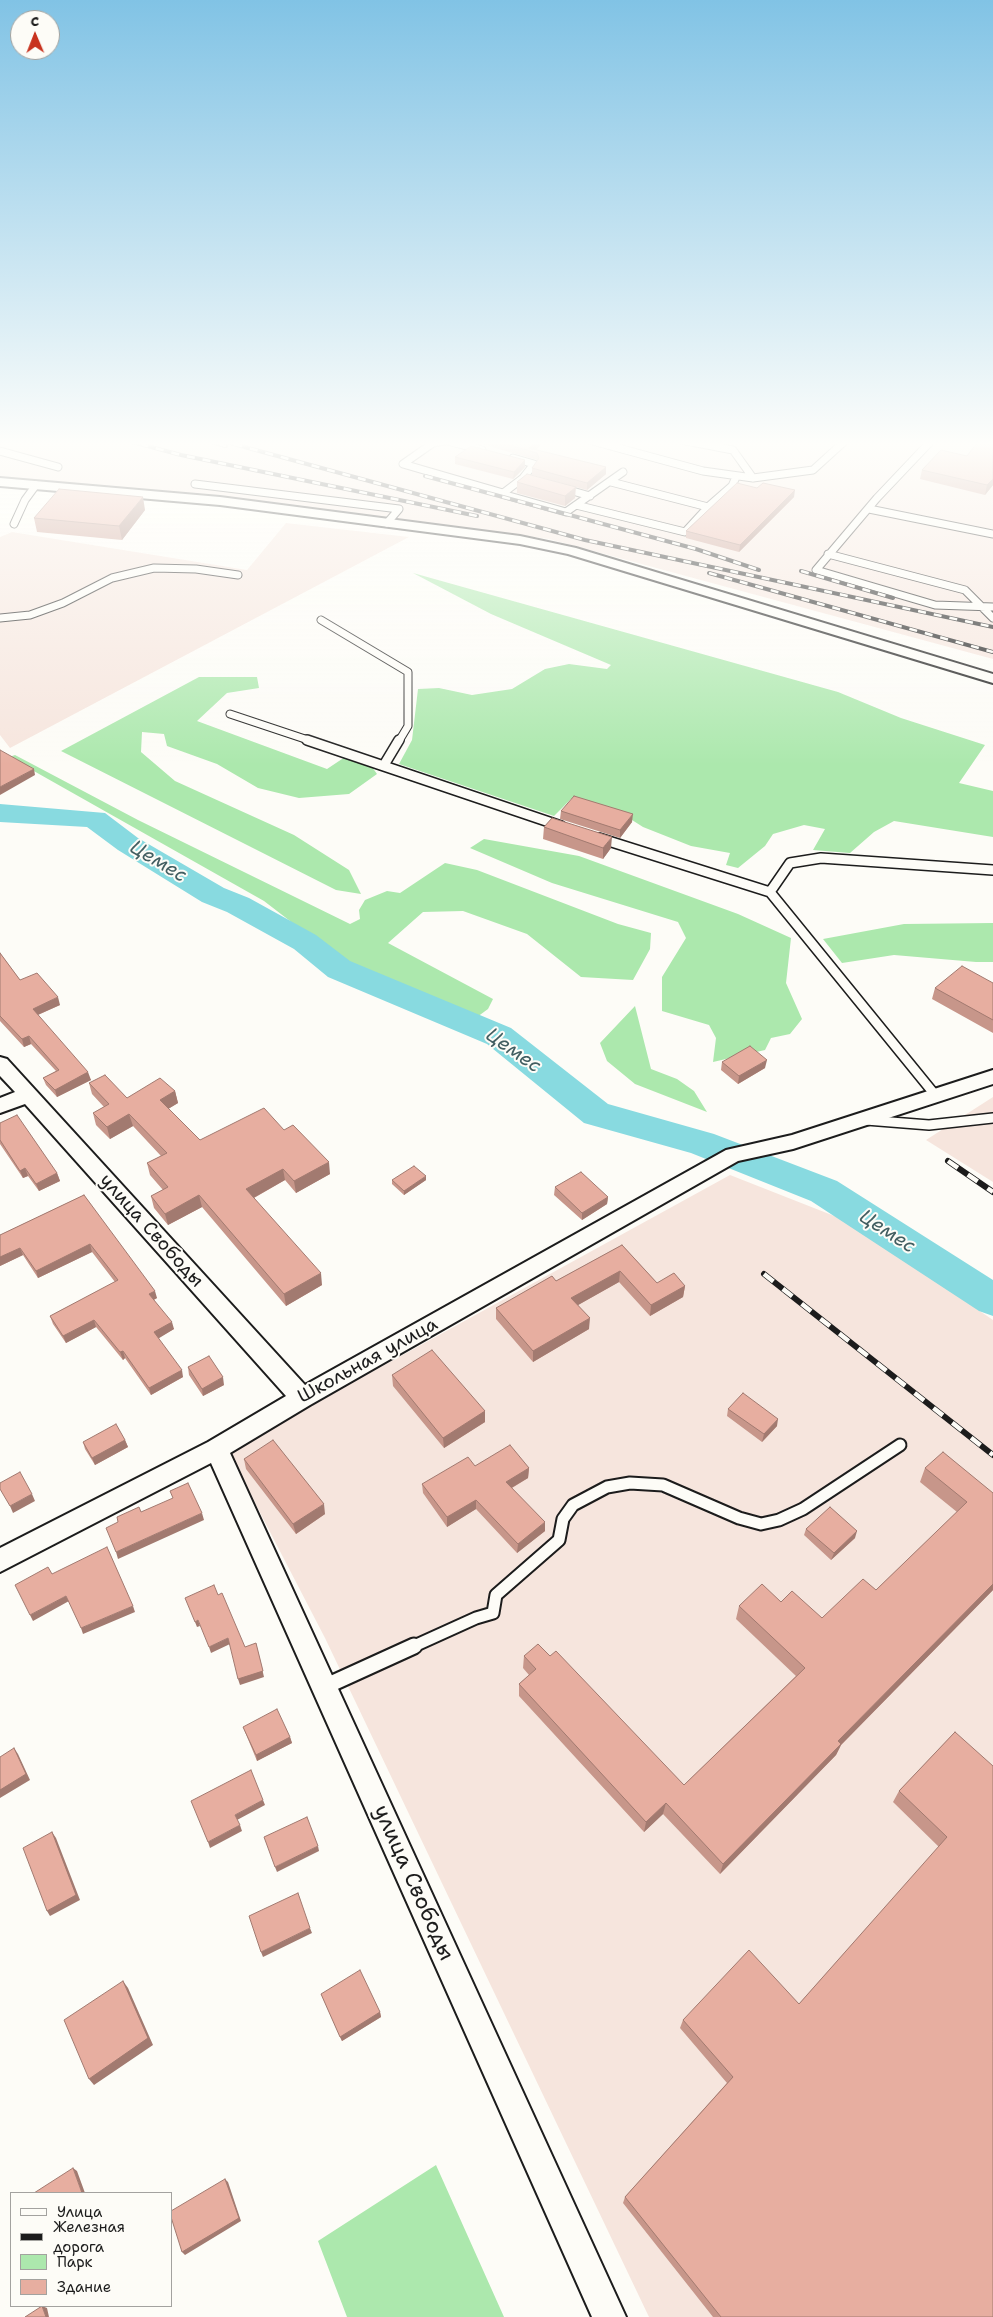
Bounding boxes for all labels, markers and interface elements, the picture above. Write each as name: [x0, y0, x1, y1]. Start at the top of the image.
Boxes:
north arrow: [10, 10, 60, 60]
text: С: [30, 12, 39, 30]
water label: Цемес: [125, 836, 191, 888]
water label: Цемес: [481, 1023, 545, 1079]
street label: улица Свободы: [94, 1170, 208, 1292]
water label: Цемес: [854, 1205, 920, 1259]
street label: Школьная улица: [294, 1313, 442, 1409]
street label: улица Свободы: [367, 1801, 459, 1965]
legend: [10, 2192, 172, 2307]
text: Улица: [57, 2202, 102, 2222]
text: Железная дорога: [53, 2217, 125, 2257]
text: Парк: [57, 2252, 93, 2272]
text: Здание: [57, 2277, 111, 2297]

